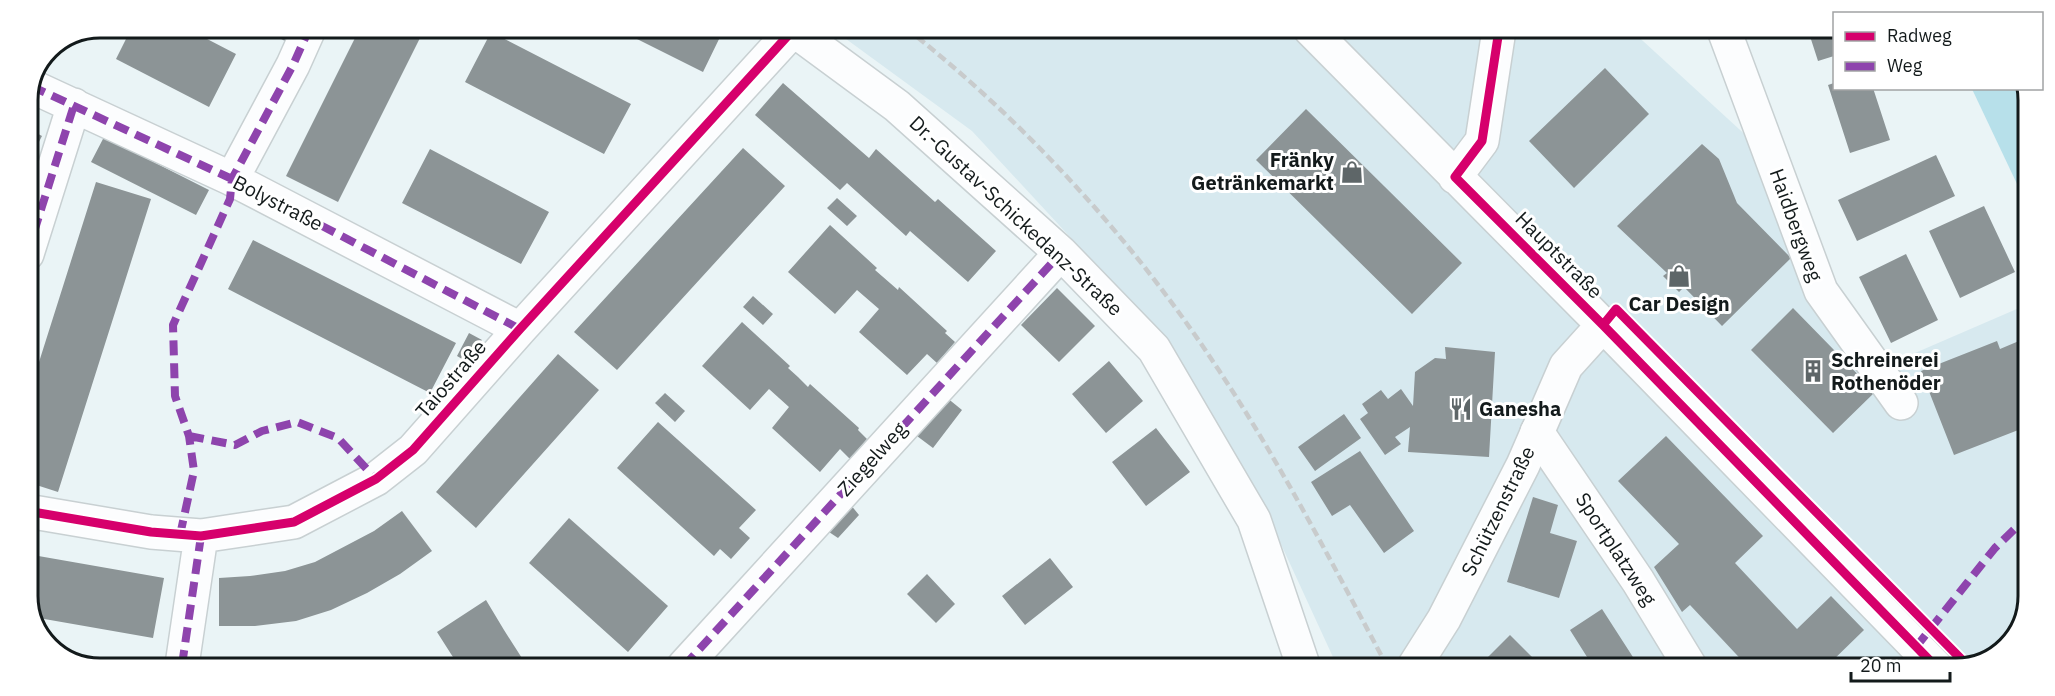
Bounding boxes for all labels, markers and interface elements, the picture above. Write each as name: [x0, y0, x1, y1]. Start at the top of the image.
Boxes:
legend: [1833, 12, 2043, 90]
text: Radweg: [1887, 24, 1952, 47]
text: Weg: [1887, 54, 1923, 77]
street label: Dr.-Gustav-Schickedanz-Straße: [904, 110, 1129, 322]
place label: Fränky Getränkemarkt: [1191, 146, 1334, 196]
shop icon: Fränky Getränkemarkt: [1339, 159, 1365, 185]
street label: Haidbergweg: [1764, 165, 1830, 285]
street label: Bolystraße: [229, 168, 328, 237]
street label: Hauptstraße: [1510, 205, 1609, 304]
shop icon: Car Design: [1666, 263, 1692, 289]
place label: Car Design: [1628, 290, 1730, 317]
street label: Taiostraße: [409, 334, 492, 423]
place label: Schreinerei Rothenöder: [1831, 346, 1941, 396]
building icon: Schreinerei Rothenöder: [1800, 358, 1826, 384]
place label: Ganesha: [1479, 395, 1561, 422]
restaurant icon: Ganesha: [1448, 396, 1474, 422]
street label: Ziegelweg: [831, 415, 912, 502]
street label: Schützenstraße: [1454, 441, 1541, 580]
street label: Sportplatzweg: [1570, 487, 1663, 611]
scale bar: [1851, 645, 1950, 683]
text: 20 m: [1860, 654, 1902, 677]

